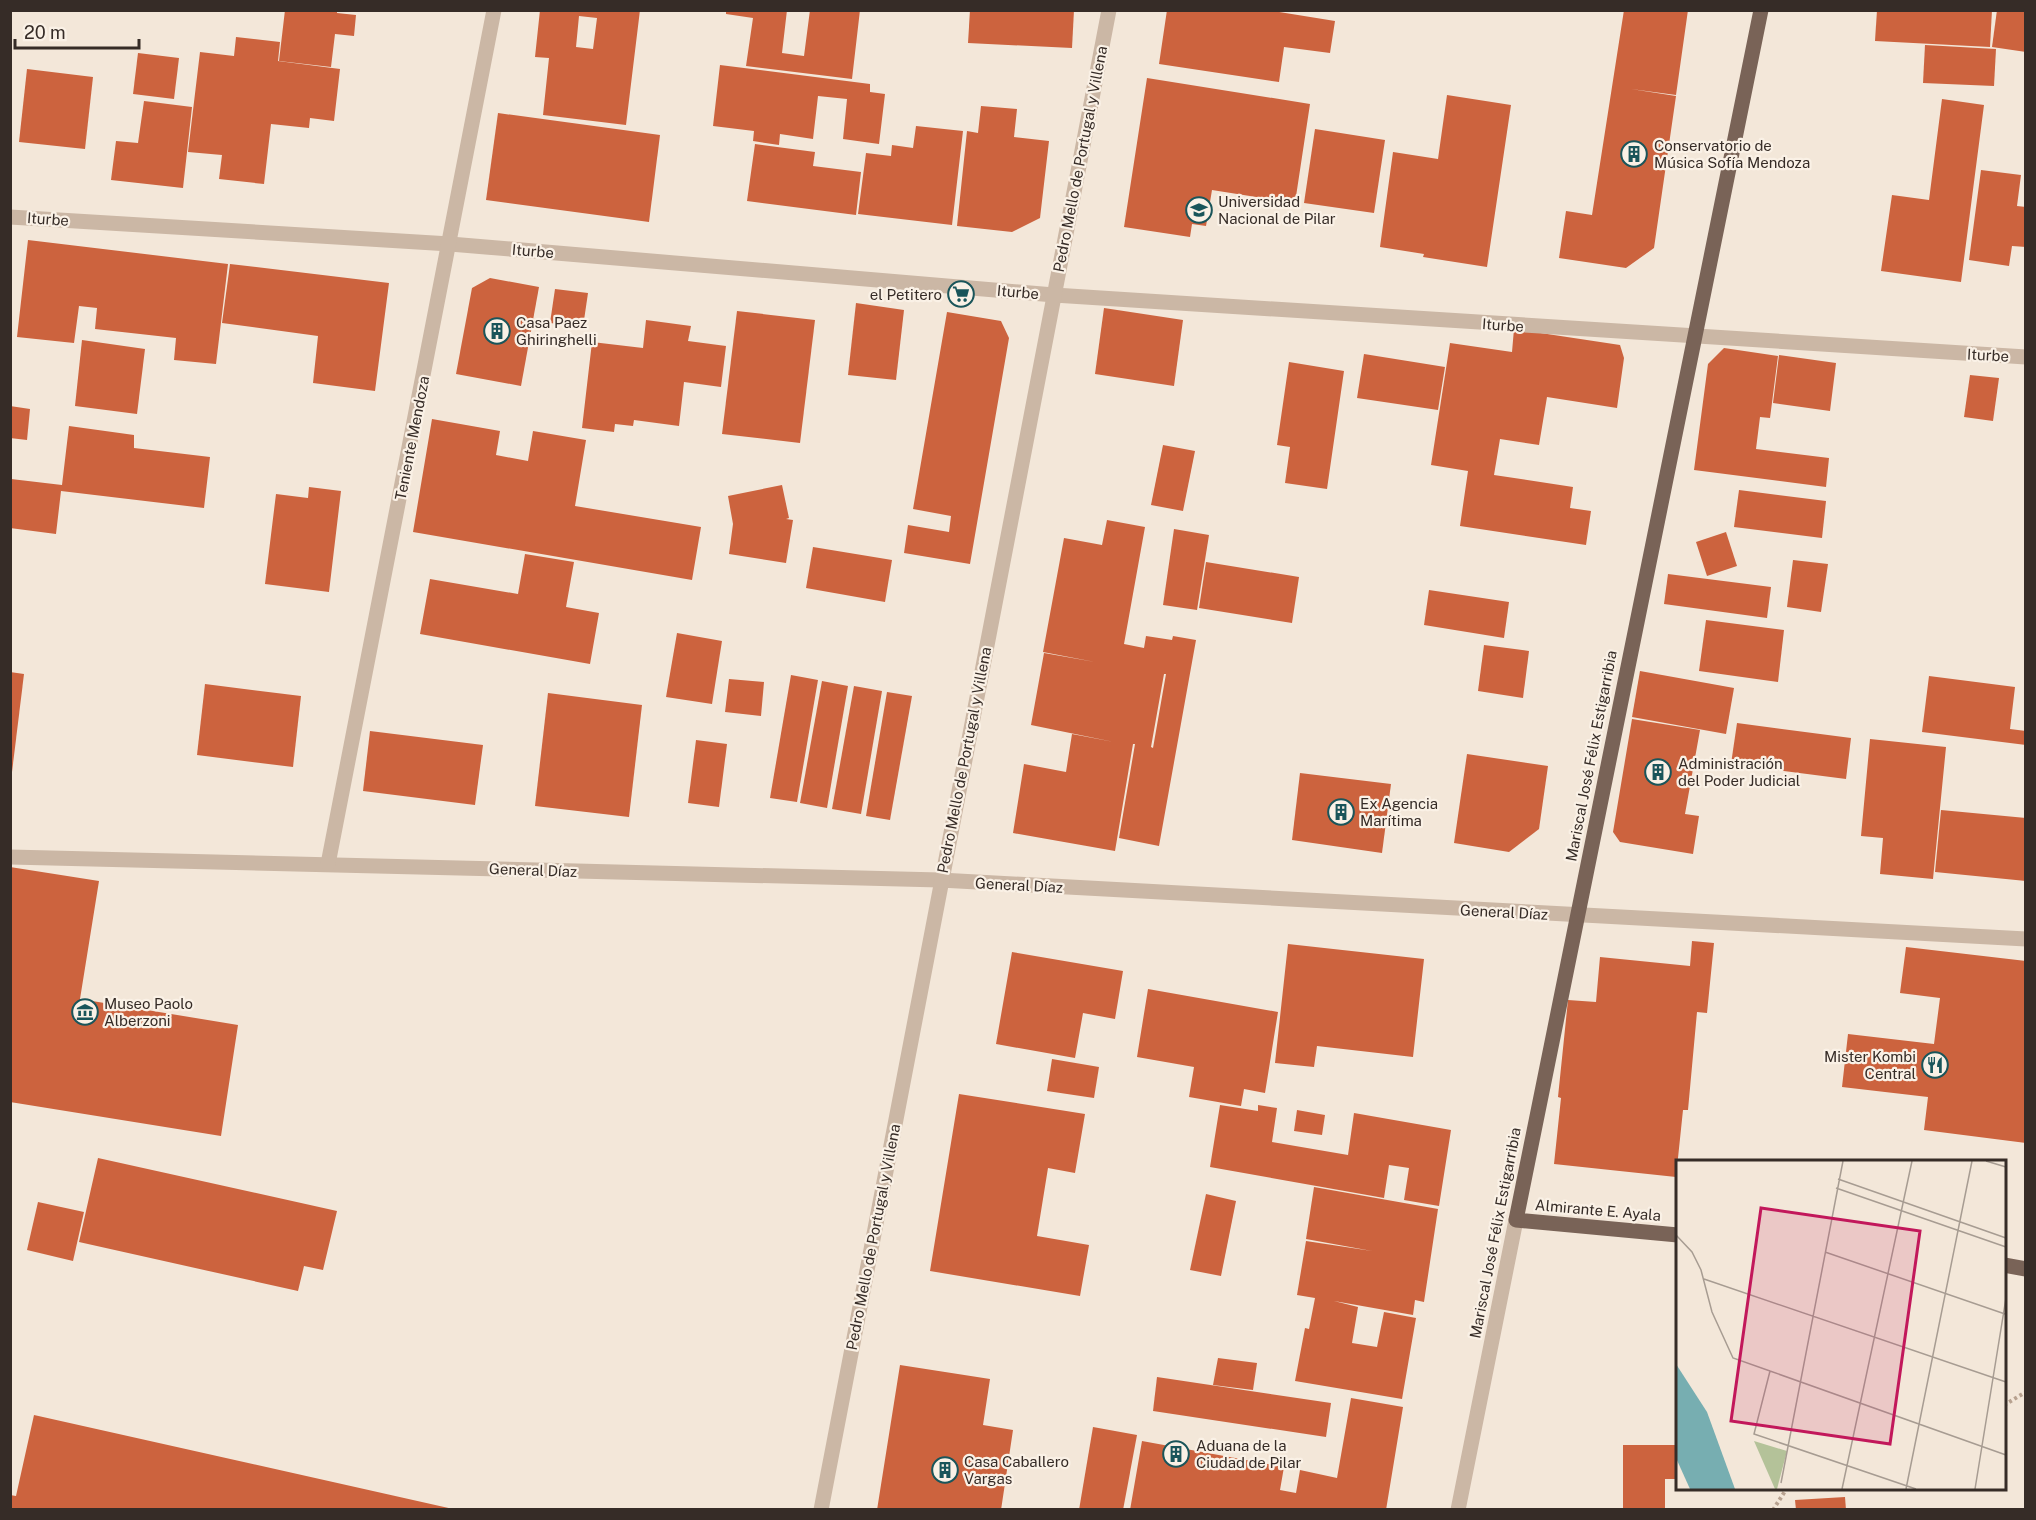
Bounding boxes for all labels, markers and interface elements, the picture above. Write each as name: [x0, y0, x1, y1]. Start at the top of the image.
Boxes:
scale bar: [15, 12, 140, 50]
text: 20 m: [24, 22, 66, 43]
street label: Pedro Mello de Portugal y Villena: [1050, 44, 1110, 274]
place label: Conservatorio de Música Sofía Mendoza: [1654, 137, 1810, 171]
building icon: Conservatorio de Música Sofía Mendoza: [1619, 139, 1649, 169]
place label: Universidad Nacional de Pilar: [1218, 193, 1336, 227]
school or university icon: Universidad Nacional de Pilar: [1184, 195, 1214, 225]
street label: Iturbe: [26, 209, 70, 229]
street label: Iturbe: [511, 241, 555, 261]
supermarket icon: el Petitero: [946, 279, 976, 309]
street label: Iturbe: [996, 282, 1040, 302]
place label: el Petitero: [870, 286, 942, 303]
place label: Casa Paez Ghiringhelli: [516, 314, 597, 348]
street label: Iturbe: [1481, 315, 1525, 335]
building icon: Casa Paez Ghiringhelli: [482, 316, 512, 346]
street label: Iturbe: [1967, 345, 2009, 365]
street label: Teniente Mendoza: [392, 374, 432, 502]
street label: Pedro Mello de Portugal y Villena: [934, 645, 994, 875]
street label: Mariscal José Félix Estigarribia: [1562, 649, 1620, 863]
place label: Administración del Poder Judicial: [1678, 755, 1800, 789]
building icon: Administración del Poder Judicial: [1643, 757, 1673, 787]
place label: Ex Agencia Marítima: [1360, 795, 1438, 829]
building icon: Ex Agencia Marítima: [1326, 797, 1356, 827]
street label: General Díaz: [489, 860, 577, 880]
street label: General Díaz: [974, 874, 1064, 896]
street label: General Díaz: [1459, 901, 1549, 923]
place label: Museo Paolo Alberzoni: [104, 995, 193, 1029]
museum icon: Museo Paolo Alberzoni: [70, 997, 100, 1027]
place label: Mister Kombi Central: [1824, 1048, 1916, 1082]
restaurant icon: Mister Kombi Central: [1920, 1050, 1950, 1080]
street label: Pedro Mello de Portugal y Villena: [843, 1122, 903, 1352]
street label: Mariscal José Félix Estigarribia: [1466, 1126, 1524, 1340]
inset map: [1676, 1160, 2006, 1490]
street label: Almirante E. Ayala: [1534, 1196, 1662, 1224]
place label: Aduana de la Ciudad de Pilar: [1196, 1437, 1301, 1471]
building icon: Aduana de la Ciudad de Pilar: [1161, 1439, 1191, 1469]
place label: Casa Caballero Vargas: [964, 1453, 1069, 1487]
building icon: Casa Caballero Vargas: [930, 1455, 960, 1485]

